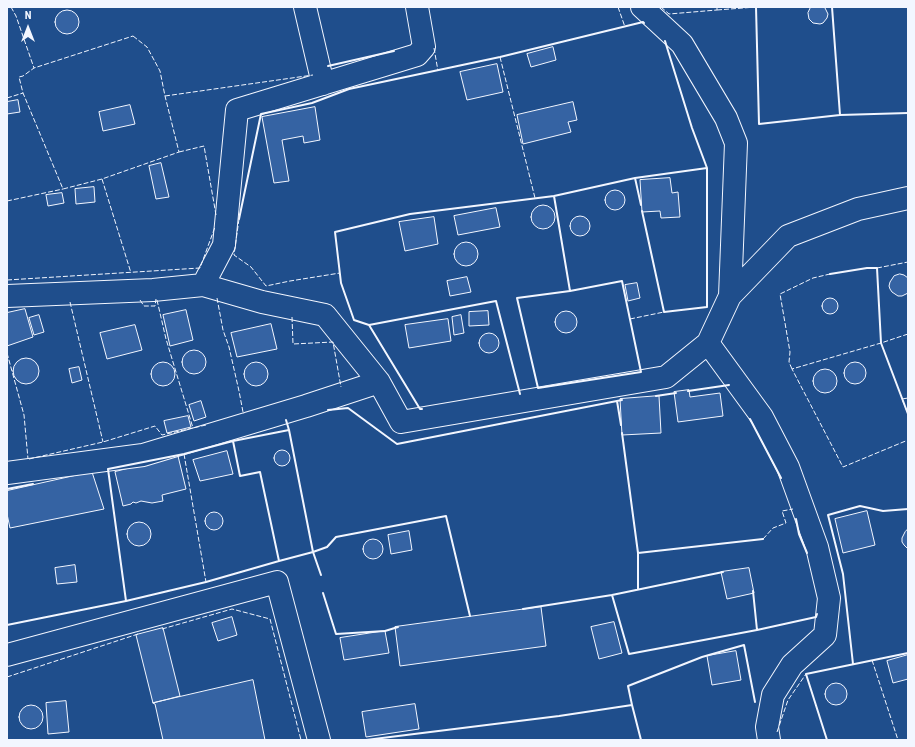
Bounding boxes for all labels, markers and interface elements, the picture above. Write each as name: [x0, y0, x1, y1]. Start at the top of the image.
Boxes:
north arrow: [8, 8, 48, 48]
text: N: [25, 9, 31, 22]

